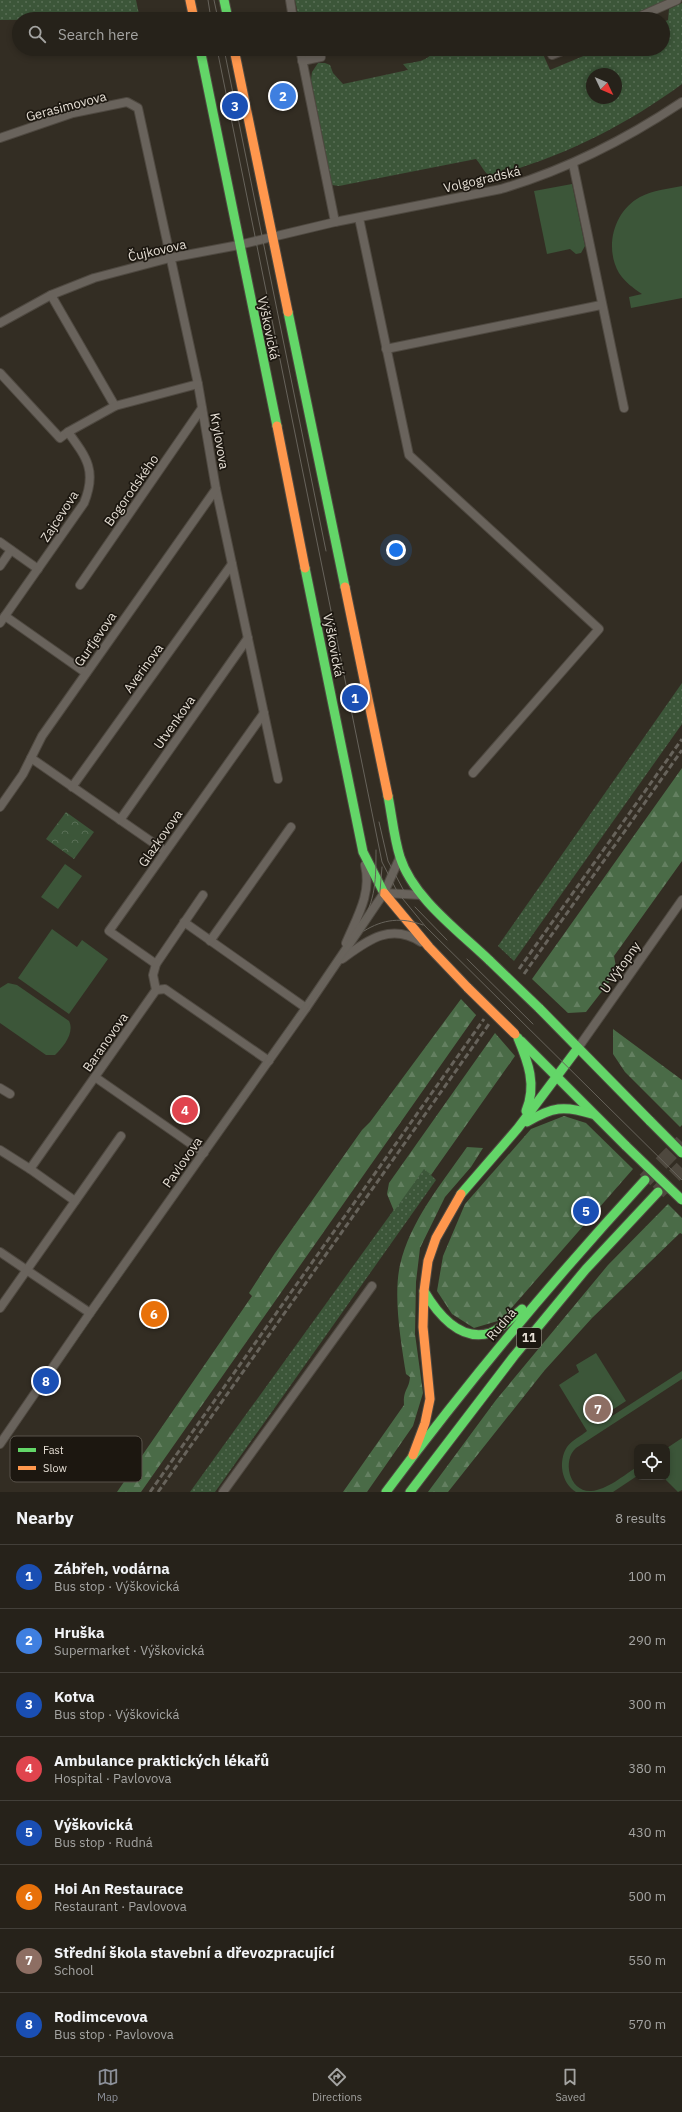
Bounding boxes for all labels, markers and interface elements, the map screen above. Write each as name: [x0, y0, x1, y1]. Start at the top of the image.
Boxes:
search box: [12, 12, 670, 56]
icon: search: [26, 23, 48, 45]
text: Search here: [58, 25, 138, 44]
north arrow: [586, 68, 622, 104]
pin: 2: [270, 81, 296, 111]
street label: Gerasimovova: [24, 88, 108, 125]
pin: 3: [222, 91, 248, 121]
street label: Volgogradská: [442, 162, 522, 197]
street label: Čujkovova: [126, 236, 188, 265]
street label: Výškovická: [254, 295, 284, 361]
street label: Krylovova: [206, 412, 233, 471]
street label: Bogorodského: [100, 451, 162, 530]
street label: Zajcevova: [37, 487, 82, 545]
your location: [386, 540, 406, 560]
street label: Gurťjevova: [70, 609, 120, 670]
street label: Výškovická: [319, 612, 348, 678]
street label: Averinova: [120, 640, 167, 696]
pin: 1: [342, 683, 368, 713]
street label: Utvenkova: [150, 692, 199, 752]
street label: Glazkovova: [135, 806, 186, 870]
street label: U Výtopny: [596, 938, 645, 996]
street label: Baranovova: [79, 1009, 132, 1075]
pin: 4: [172, 1095, 198, 1125]
street label: Pavlovova: [159, 1133, 206, 1191]
pin: 5: [573, 1196, 599, 1226]
pin: 6: [141, 1299, 167, 1329]
street label: Rudná: [483, 1304, 520, 1344]
road number: 11: [517, 1328, 541, 1348]
pin: 8: [33, 1366, 59, 1396]
pin: 7: [585, 1394, 611, 1424]
legend: [10, 1436, 142, 1482]
text: Fast: [43, 1443, 64, 1457]
map controls: [634, 1444, 670, 1480]
button: locate: [634, 1444, 670, 1480]
text: Slow: [43, 1461, 67, 1475]
text: Nearby: [16, 1507, 74, 1529]
text: 8 results: [615, 1510, 666, 1527]
text: Zábřeh, vodárna: [54, 1559, 170, 1578]
text: 1: [25, 1568, 33, 1585]
text: 100 m: [628, 1568, 666, 1585]
text: Bus stop · Výškovická: [54, 1578, 180, 1595]
text: Hruška: [54, 1623, 105, 1642]
text: 2: [25, 1632, 33, 1649]
text: 290 m: [628, 1632, 666, 1649]
text: Supermarket · Výškovická: [54, 1642, 204, 1659]
text: Kotva: [54, 1687, 95, 1706]
text: 3: [25, 1696, 33, 1713]
text: 300 m: [628, 1696, 666, 1713]
text: Bus stop · Výškovická: [54, 1706, 180, 1723]
text: Ambulance praktických lékařů: [54, 1751, 269, 1770]
text: 4: [25, 1760, 33, 1777]
text: 380 m: [628, 1760, 666, 1777]
text: Hospital · Pavlovova: [54, 1770, 171, 1787]
text: Výškovická: [54, 1815, 133, 1834]
text: 5: [25, 1824, 33, 1841]
text: 430 m: [628, 1824, 666, 1841]
text: Bus stop · Rudná: [54, 1834, 153, 1851]
text: Hoi An Restaurace: [54, 1879, 183, 1898]
text: 6: [25, 1888, 33, 1905]
text: 500 m: [628, 1888, 666, 1905]
text: Restaurant · Pavlovova: [54, 1898, 187, 1915]
text: Střední škola stavební a dřevozpracující: [54, 1943, 334, 1962]
text: 7: [25, 1952, 33, 1969]
text: 550 m: [628, 1952, 666, 1969]
text: School: [54, 1962, 94, 1979]
text: Rodimcevova: [54, 2007, 148, 2026]
text: 8: [25, 2016, 33, 2033]
text: 570 m: [628, 2016, 666, 2033]
text: Bus stop · Pavlovova: [54, 2026, 174, 2043]
tab: Map: [97, 2066, 119, 2104]
tab: Directions: [312, 2066, 362, 2104]
tab: Saved: [555, 2066, 585, 2104]

